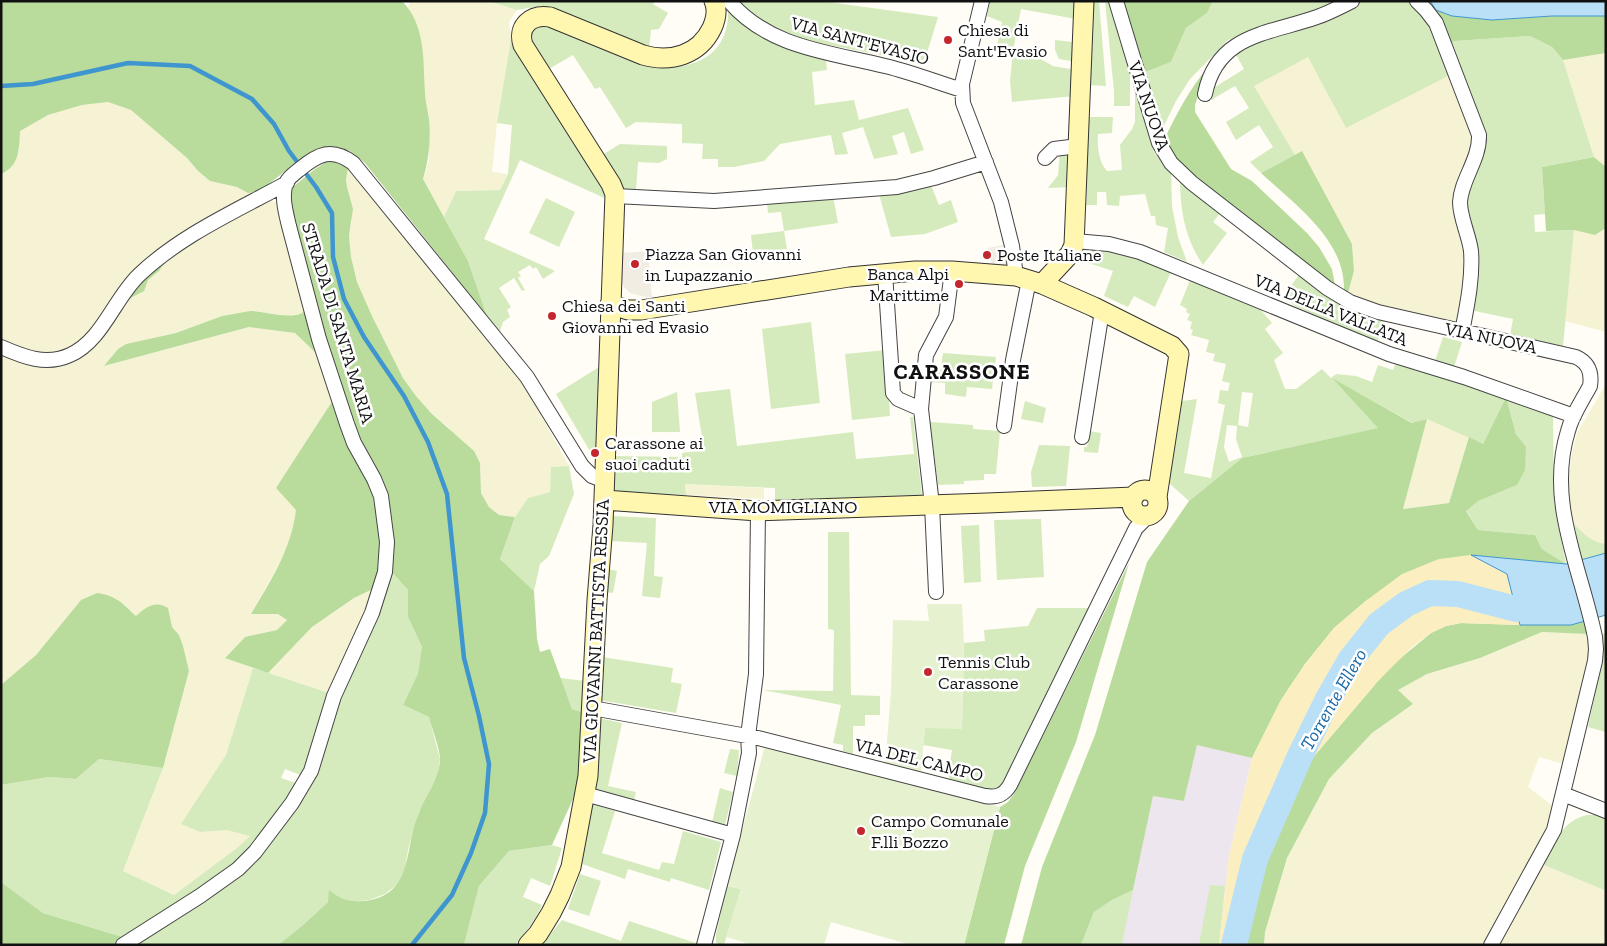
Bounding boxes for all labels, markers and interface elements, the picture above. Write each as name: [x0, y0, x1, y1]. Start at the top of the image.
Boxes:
street label: VIA SANT'EVASIO: [787, 12, 932, 70]
place label: Chiesa di Sant'Evasio: [958, 19, 1047, 62]
marker: Chiesa di Sant'Evasio: [942, 34, 954, 46]
street label: VIA NUOVA: [1123, 57, 1175, 154]
street label: STRADA DI SANTA MARIA: [297, 220, 379, 426]
place label: Piazza San Giovanni in Lupazzanio: [645, 243, 801, 286]
place label: Poste Italiane: [997, 244, 1101, 266]
marker: Poste Italiane: [981, 249, 993, 261]
marker: Piazza San Giovanni in Lupazzanio: [629, 258, 641, 270]
place label: Banca Alpi Marittime: [867, 263, 949, 306]
street label: VIA DELLA VALLATA: [1250, 269, 1411, 351]
marker: Banca Alpi Marittime: [953, 278, 965, 290]
place label: Chiesa dei Santi Giovanni ed Evasio: [562, 295, 709, 338]
marker: Chiesa dei Santi Giovanni ed Evasio: [546, 310, 558, 322]
street label: VIA NUOVA: [1442, 317, 1539, 359]
district label: CARASSONE: [893, 358, 1031, 385]
place label: Carassone ai suoi caduti: [605, 432, 703, 475]
marker: Carassone ai suoi caduti: [589, 447, 601, 459]
street label: VIA MOMIGLIANO: [708, 496, 857, 518]
street label: VIA GIOVANNI BATTISTA RESSIA: [578, 498, 614, 765]
water label: Torrente Ellero: [1295, 644, 1372, 754]
place label: Tennis Club Carassone: [938, 651, 1030, 694]
marker: Tennis Club Carassone: [922, 666, 934, 678]
street label: VIA DEL CAMPO: [851, 733, 986, 787]
place label: Campo Comunale F.lli Bozzo: [871, 810, 1009, 853]
marker: Campo Comunale F.lli Bozzo: [855, 825, 867, 837]

